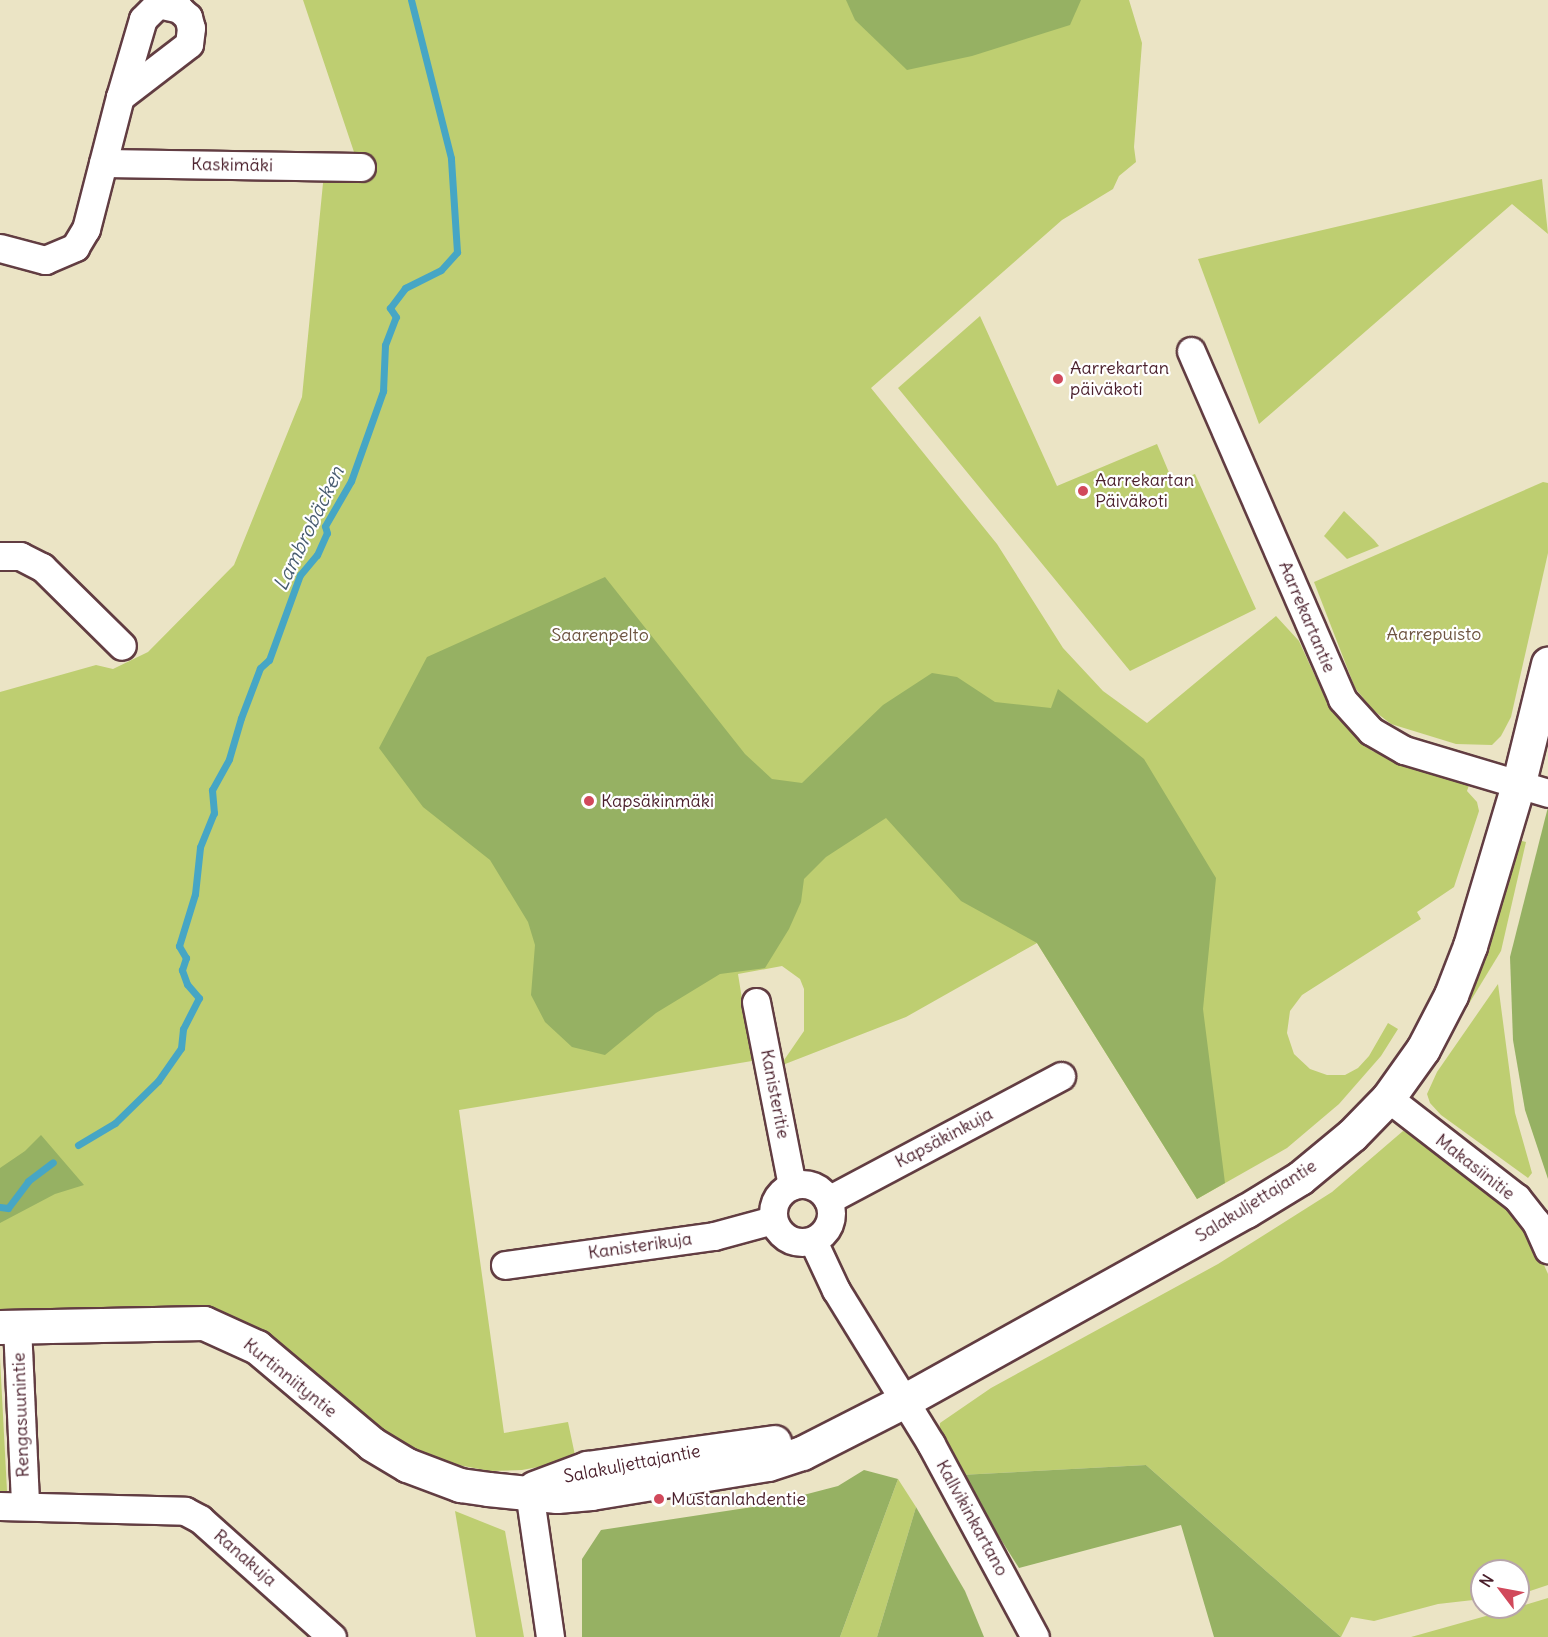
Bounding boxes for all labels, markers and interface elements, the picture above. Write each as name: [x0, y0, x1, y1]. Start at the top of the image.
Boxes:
street label: Kaskimäki: [191, 153, 273, 177]
place label: Aarrekartan päiväkoti: [1070, 358, 1169, 400]
marker: Aarrekartan päiväkoti: [1051, 372, 1065, 386]
water label: Lambrobäcken: [268, 462, 348, 594]
place label: Aarrekartan Päiväkoti: [1095, 470, 1194, 512]
marker: Aarrekartan Päiväkoti: [1076, 484, 1090, 498]
street label: Aarrekartantie: [1274, 558, 1340, 676]
park label: Aarrepuisto: [1387, 623, 1481, 645]
park label: Saarenpelto: [551, 624, 649, 646]
place label: Kapsäkinmäki: [601, 790, 714, 812]
marker: Kapsäkinmäki: [582, 794, 596, 808]
street label: Kanisteritie: [756, 1047, 794, 1141]
street label: Kapsäkinkuja: [891, 1103, 997, 1173]
street label: Makasiinitie: [1431, 1129, 1519, 1205]
street label: Salakuljettajantie: [1191, 1155, 1321, 1247]
street label: Kanisterikuja: [587, 1228, 693, 1264]
street label: Kurtinniityntie: [239, 1334, 341, 1422]
street label: Rengasuunintie: [8, 1352, 34, 1478]
street label: Salakuljettajantie: [562, 1440, 702, 1488]
street label: Kallvikinkartano: [931, 1456, 1013, 1580]
place label: Mustanlahdentie: [671, 1488, 806, 1510]
marker: Mustanlahdentie: [652, 1492, 666, 1506]
street label: Ranakuja: [209, 1525, 281, 1591]
north arrow: [1470, 1559, 1530, 1619]
text: N: [1475, 1571, 1498, 1591]

